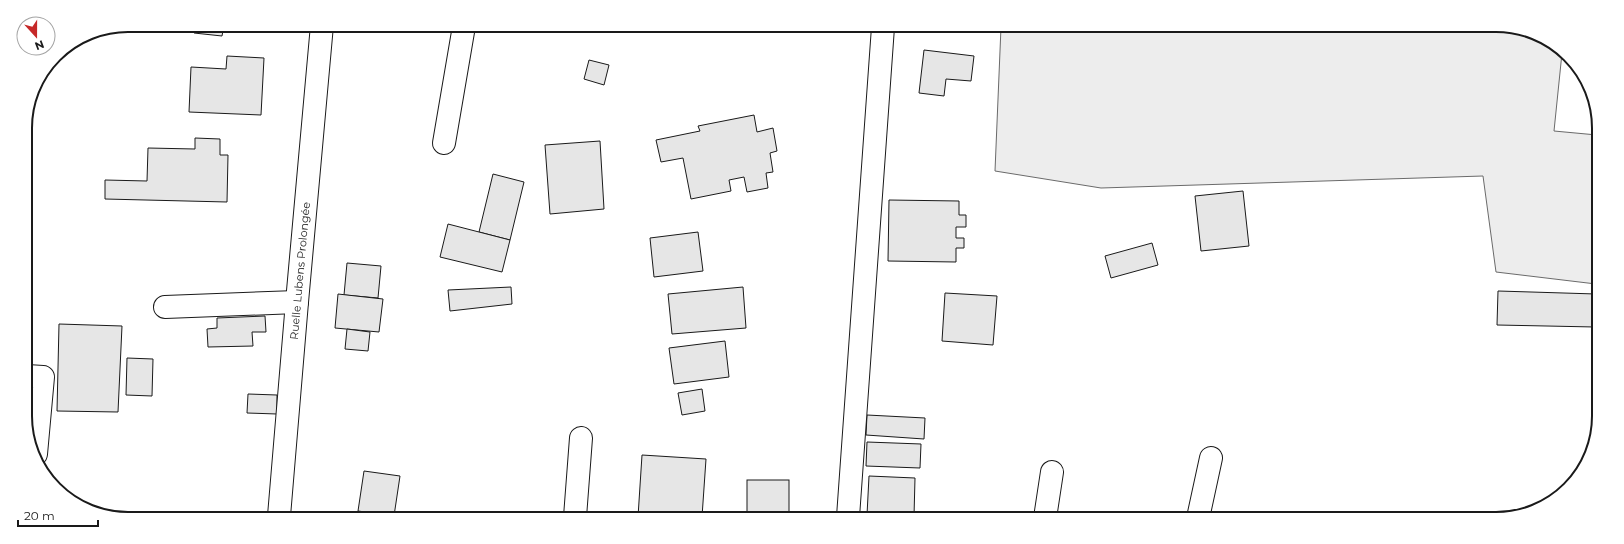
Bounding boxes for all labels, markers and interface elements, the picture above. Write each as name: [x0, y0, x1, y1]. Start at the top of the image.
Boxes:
north arrow: [16, 16, 56, 56]
text: N: [33, 37, 46, 53]
street label: Ruelle Lubens Prolongée: [287, 201, 313, 340]
scale bar: [18, 502, 98, 528]
text: 20 m: [24, 508, 55, 523]

